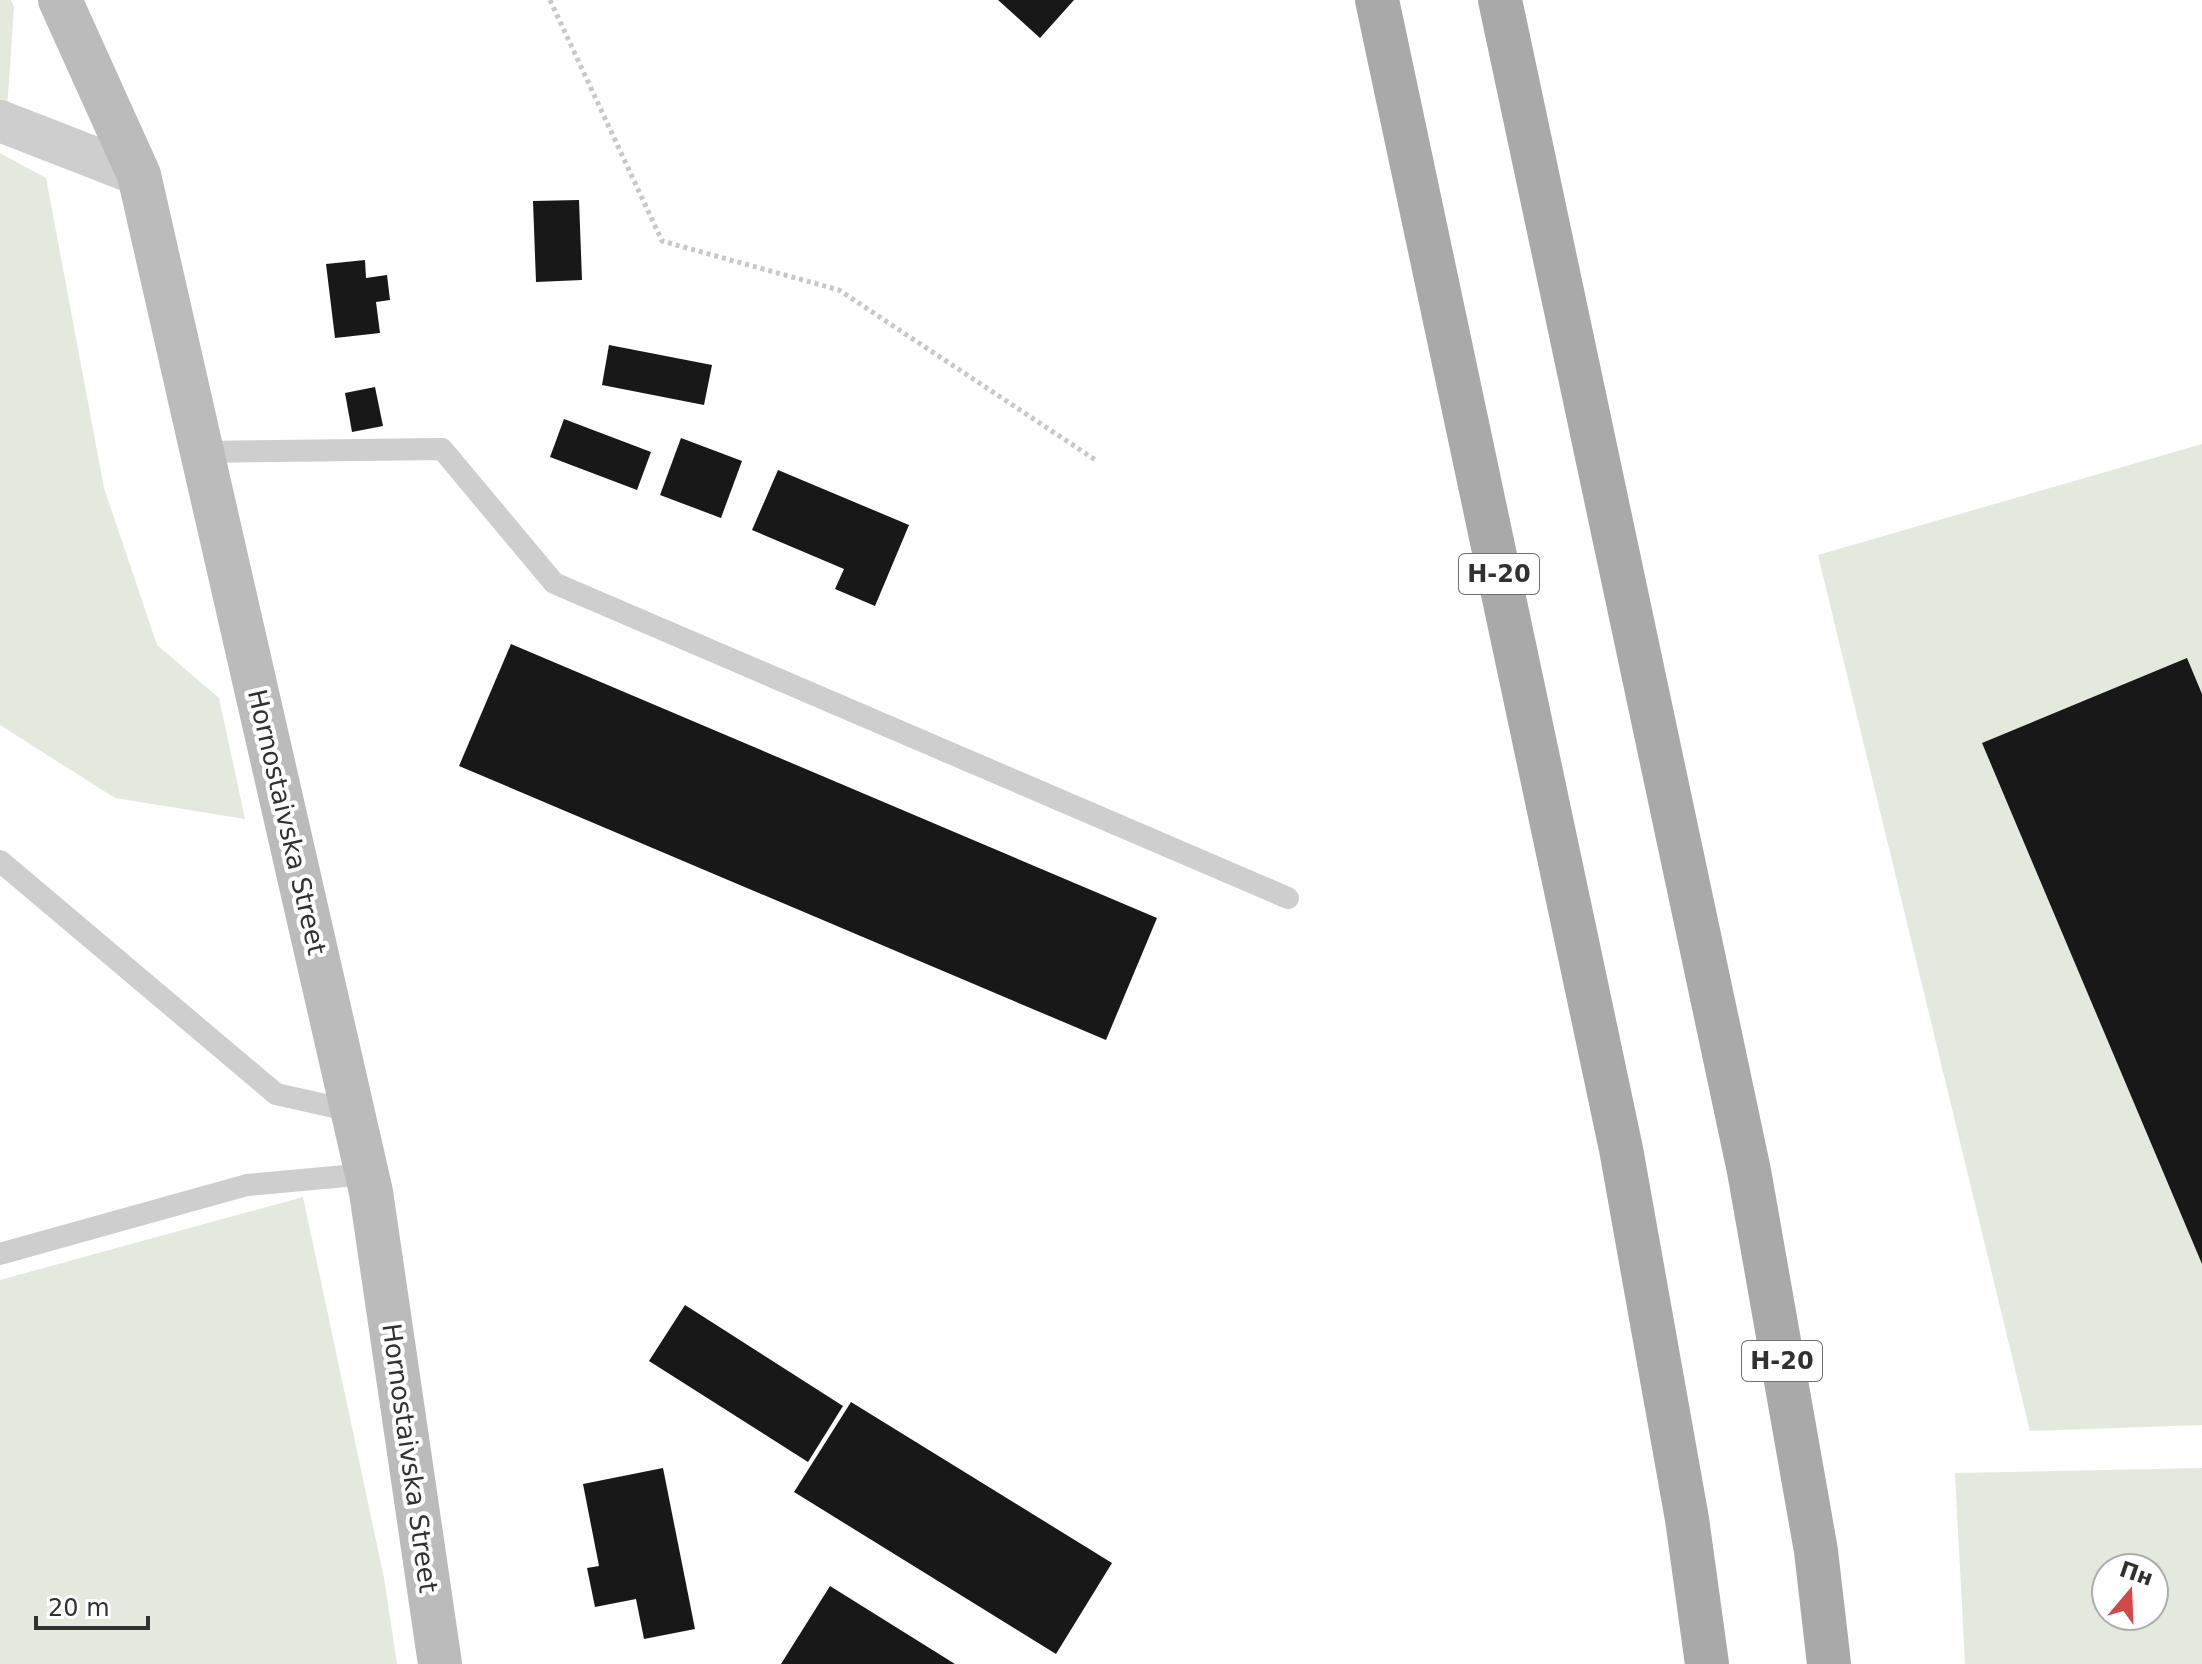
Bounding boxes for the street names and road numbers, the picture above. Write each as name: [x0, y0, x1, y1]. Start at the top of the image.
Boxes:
road number: Н-20: [1459, 554, 1539, 594]
street label: Hornostaivska Street: [242, 686, 332, 958]
street label: Hornostaivska Street: [376, 1321, 444, 1595]
road number: Н-20: [1742, 1341, 1822, 1381]

